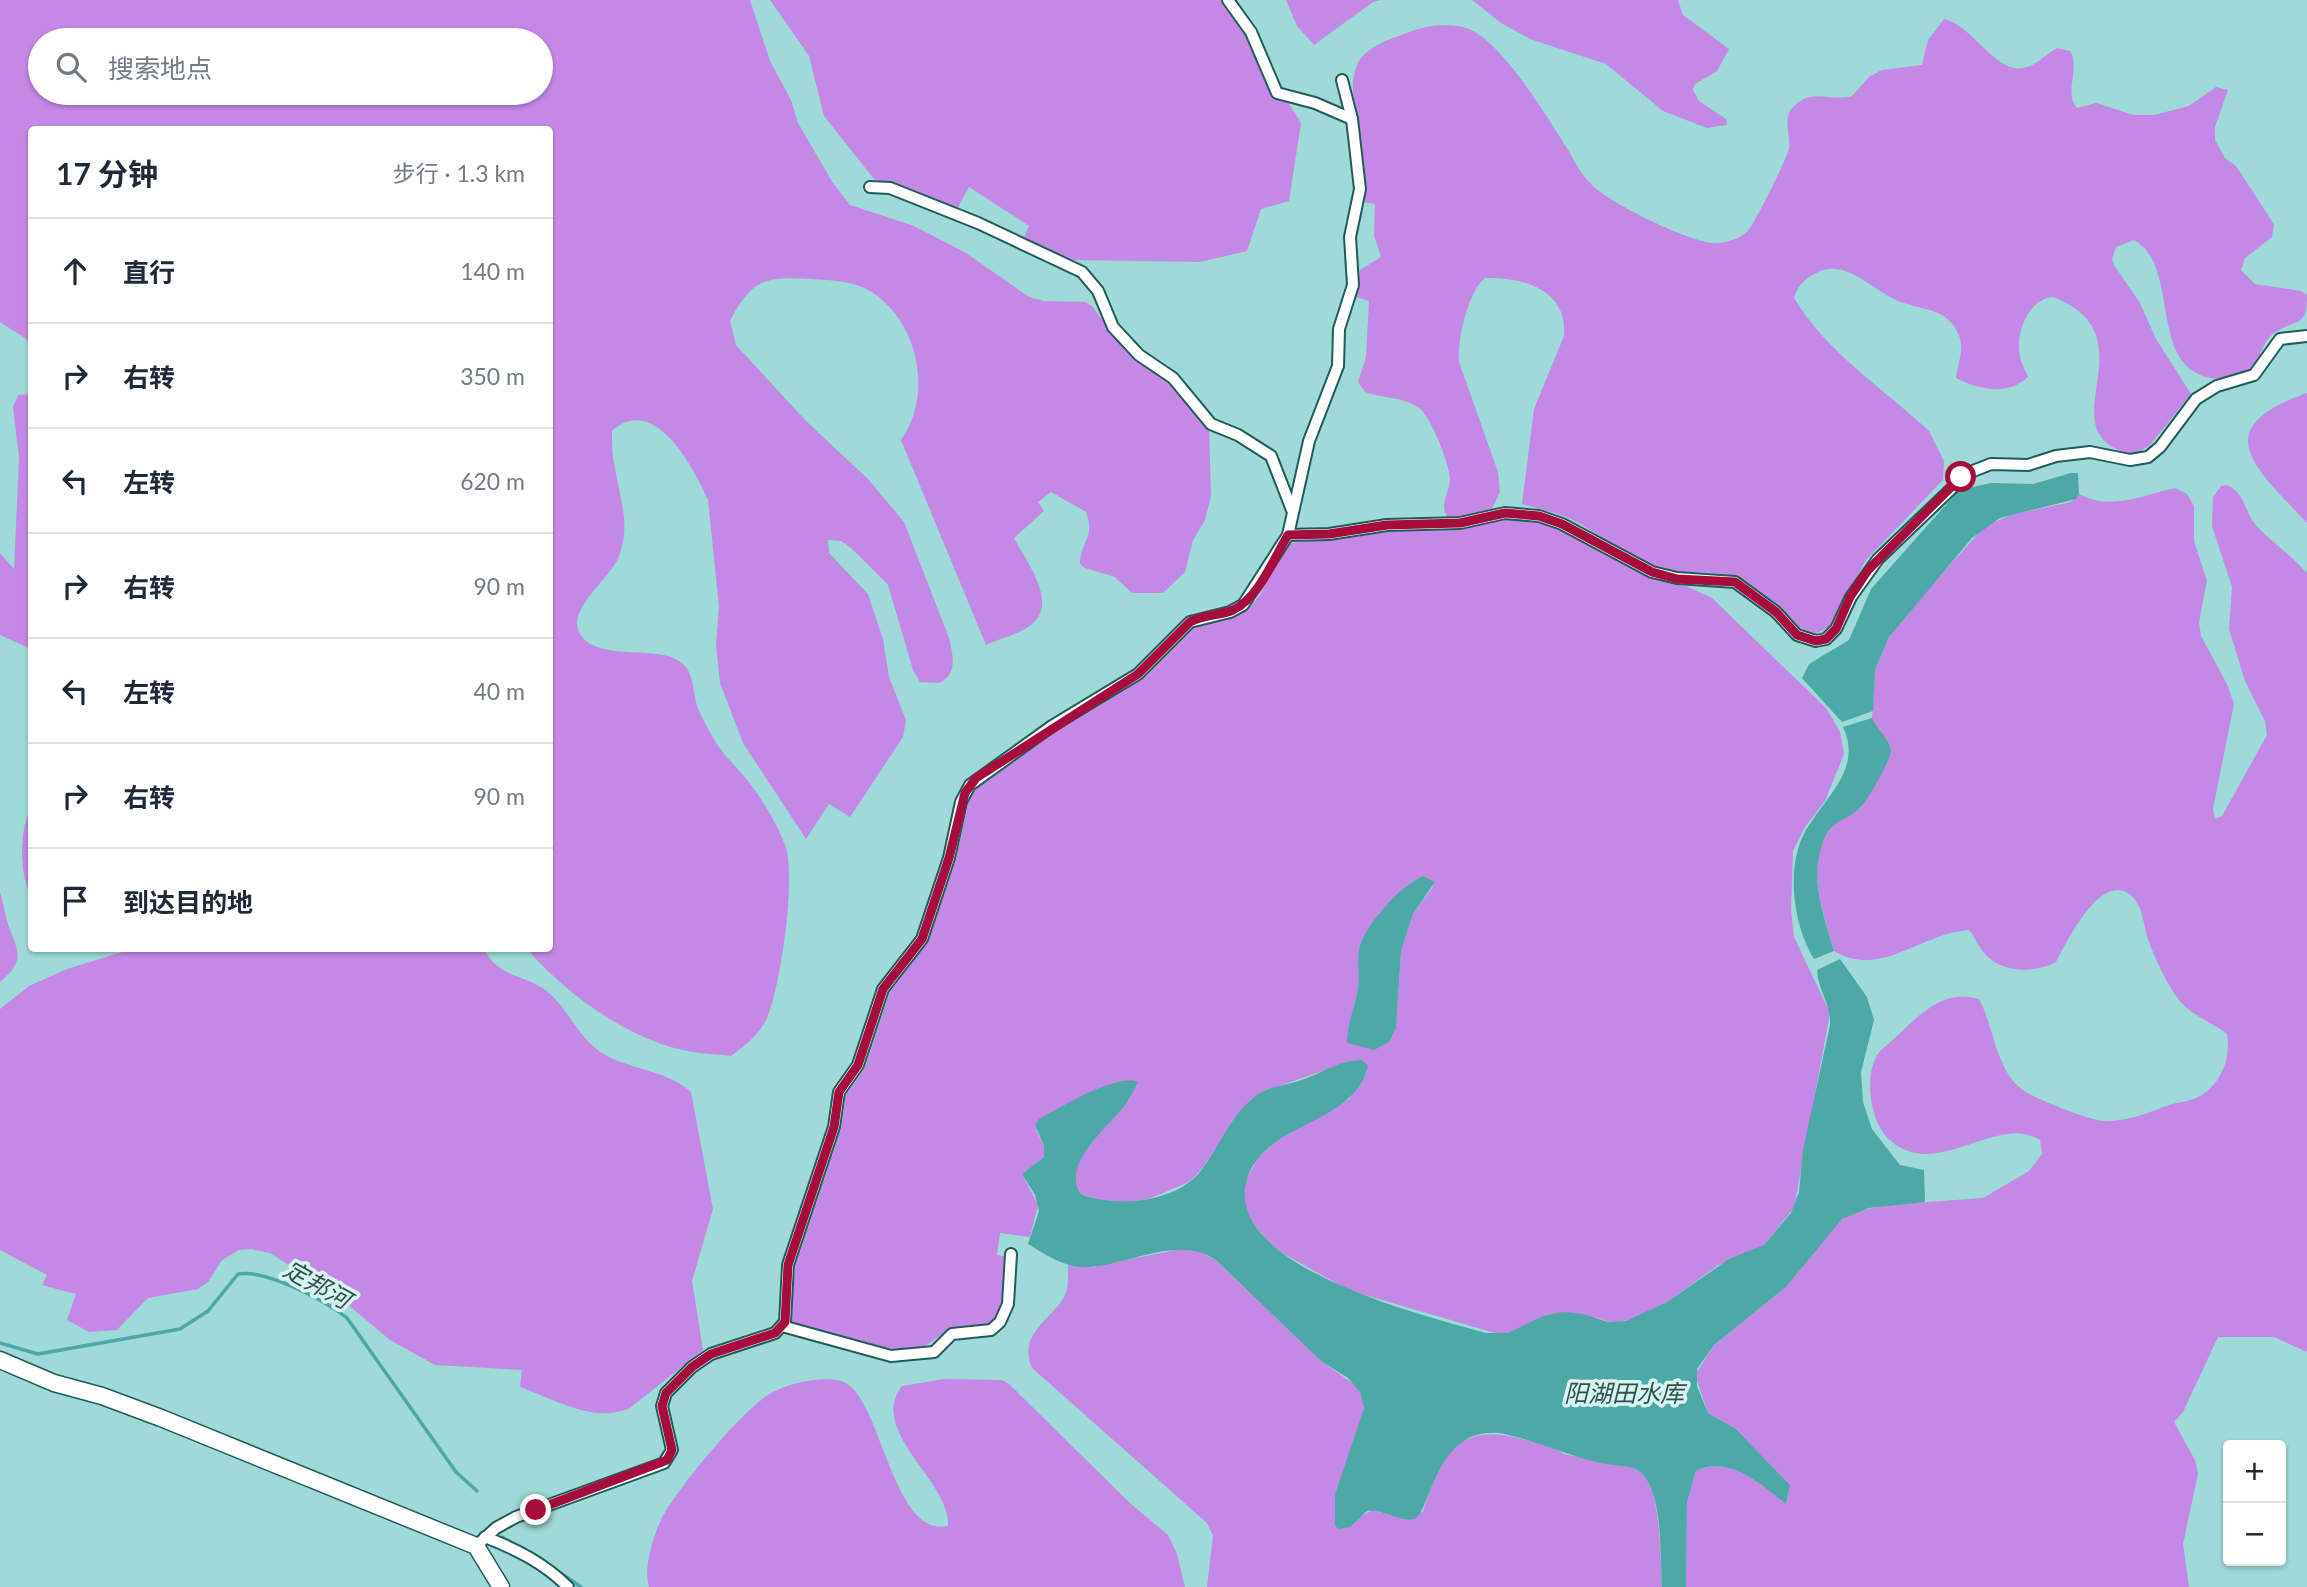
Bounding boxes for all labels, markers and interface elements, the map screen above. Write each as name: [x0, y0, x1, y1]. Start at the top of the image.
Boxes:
search box: [28, 28, 553, 105]
icon: search: [52, 48, 90, 86]
text: 搜索地点: [108, 52, 212, 84]
text: 17 分钟: [56, 155, 158, 191]
text: 步行 · 1.3 km: [393, 159, 525, 187]
icon: ahead: [56, 252, 94, 290]
text: 直行: [123, 256, 175, 288]
text: 140 m: [460, 257, 525, 285]
icon: right: [56, 357, 94, 395]
text: 右转: [123, 361, 175, 393]
text: 350 m: [460, 362, 525, 390]
route start: [1945, 461, 1976, 492]
icon: left: [56, 462, 94, 500]
text: 左转: [123, 466, 175, 498]
text: 620 m: [460, 467, 525, 495]
icon: right: [56, 567, 94, 605]
text: 右转: [123, 571, 175, 603]
text: 90 m: [474, 572, 525, 600]
icon: left: [56, 672, 94, 710]
text: 左转: [123, 676, 175, 708]
text: 40 m: [474, 677, 525, 705]
icon: right: [56, 777, 94, 815]
text: 右转: [123, 781, 175, 813]
text: 90 m: [474, 782, 525, 810]
icon: arrive: [56, 882, 94, 920]
text: 到达目的地: [123, 886, 253, 918]
water label: 定邦河: [279, 1254, 360, 1316]
water label: 阳湖田水库: [1564, 1378, 1688, 1407]
map controls: [2223, 1440, 2286, 1566]
button: +: [2223, 1440, 2286, 1503]
route end: [520, 1494, 551, 1525]
button: −: [2223, 1503, 2286, 1566]

